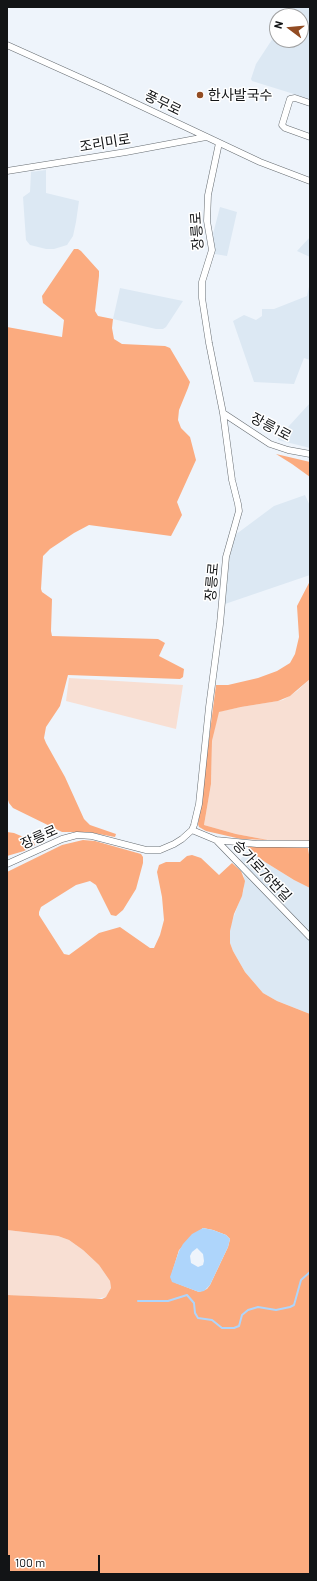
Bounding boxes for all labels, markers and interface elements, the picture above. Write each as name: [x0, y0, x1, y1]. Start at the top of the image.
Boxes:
north arrow: [269, 8, 309, 48]
text: N: [271, 20, 285, 30]
street label: 풍무로: [142, 87, 184, 119]
place label: 한사발국수: [208, 87, 272, 103]
marker: 한사발국수: [195, 90, 205, 100]
street label: 조리미로: [78, 131, 132, 155]
street label: 장릉로: [187, 211, 207, 251]
street label: 장릉1로: [248, 409, 294, 445]
street label: 장릉로: [202, 562, 222, 602]
street label: 장릉로: [18, 821, 60, 853]
street label: 승가로76번길: [229, 837, 295, 905]
scale bar: [10, 1547, 102, 1573]
text: 100 m: [15, 1555, 45, 1569]

